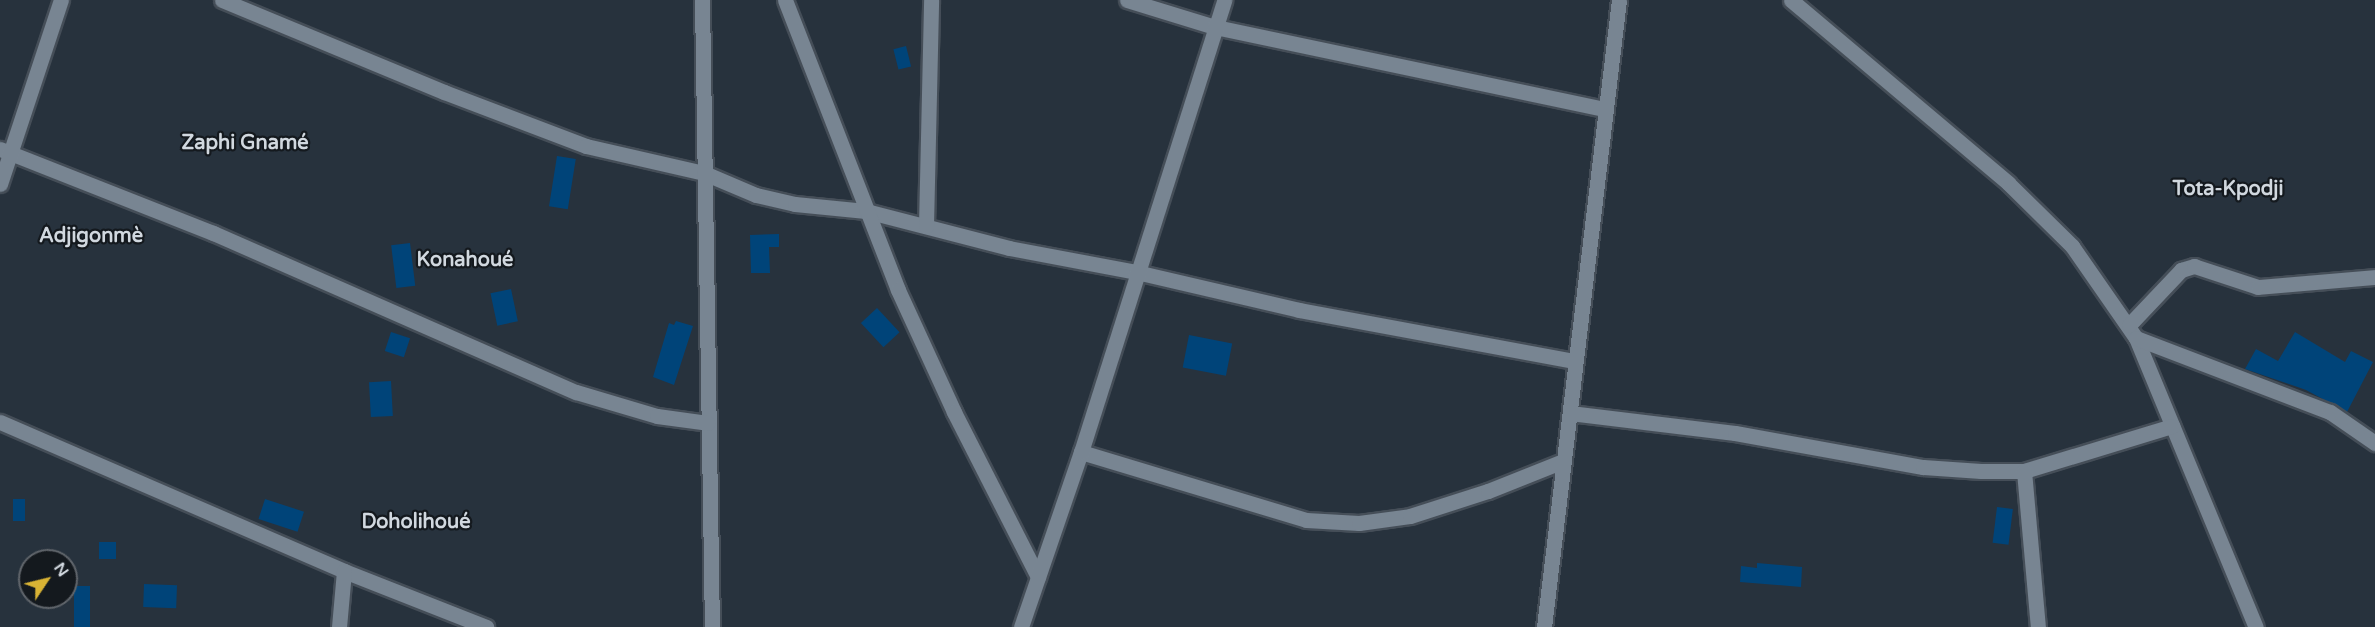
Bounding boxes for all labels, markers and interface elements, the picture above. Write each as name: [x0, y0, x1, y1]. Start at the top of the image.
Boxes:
district label: Zaphi Gnamé: [181, 131, 309, 155]
district label: Tota-Kpodji: [2173, 177, 2283, 201]
district label: Adjigonmè: [39, 224, 143, 248]
district label: Konahoué: [417, 248, 513, 272]
district label: Doholihoué: [362, 510, 470, 534]
north arrow: [18, 549, 78, 609]
text: N: [49, 559, 73, 581]

